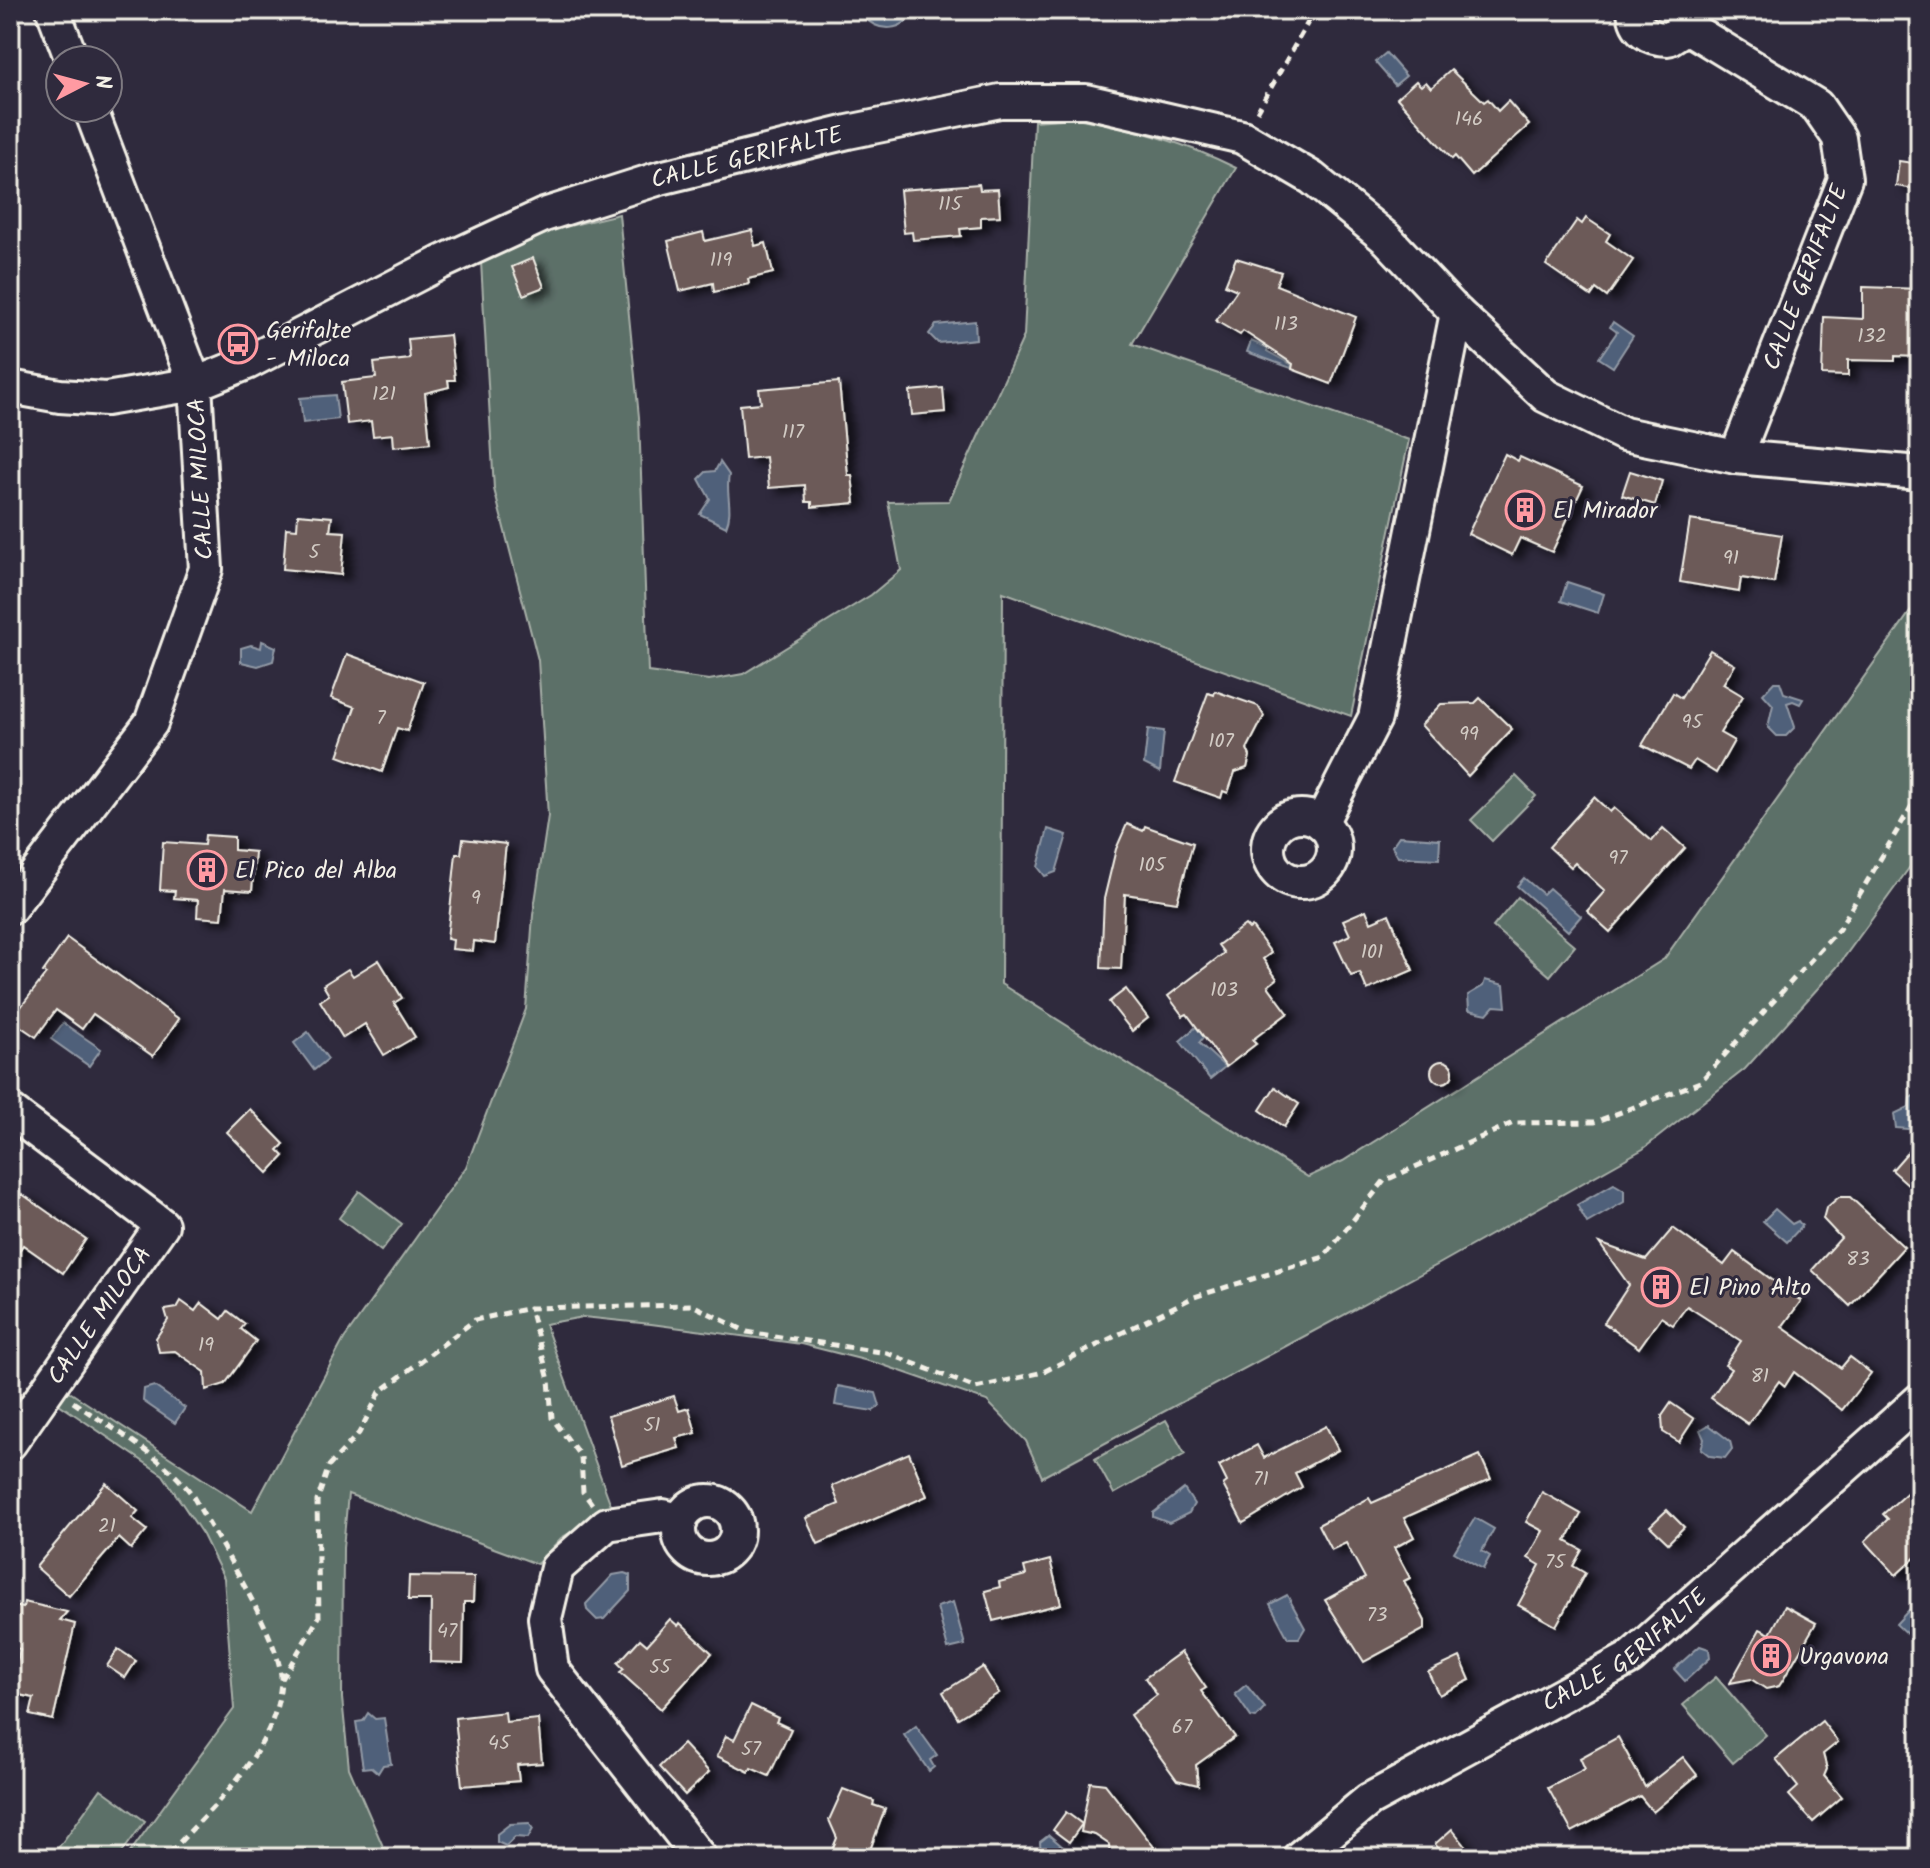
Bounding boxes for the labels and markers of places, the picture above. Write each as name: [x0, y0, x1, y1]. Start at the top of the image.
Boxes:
place label: Gerifalte - Miloca: [266, 312, 352, 379]
bus stop icon: Gerifalte - Miloca: [217, 323, 259, 365]
building icon: El Mirador: [1504, 489, 1546, 531]
place label: El Mirador: [1553, 492, 1659, 531]
building icon: El Pico del Alba: [186, 849, 228, 891]
place label: El Pico del Alba: [235, 852, 397, 891]
building icon: El Pino Alto: [1640, 1266, 1682, 1308]
place label: El Pino Alto: [1689, 1269, 1811, 1308]
building icon: Urgavona: [1750, 1635, 1792, 1677]
place label: Urgavona: [1799, 1638, 1889, 1677]

